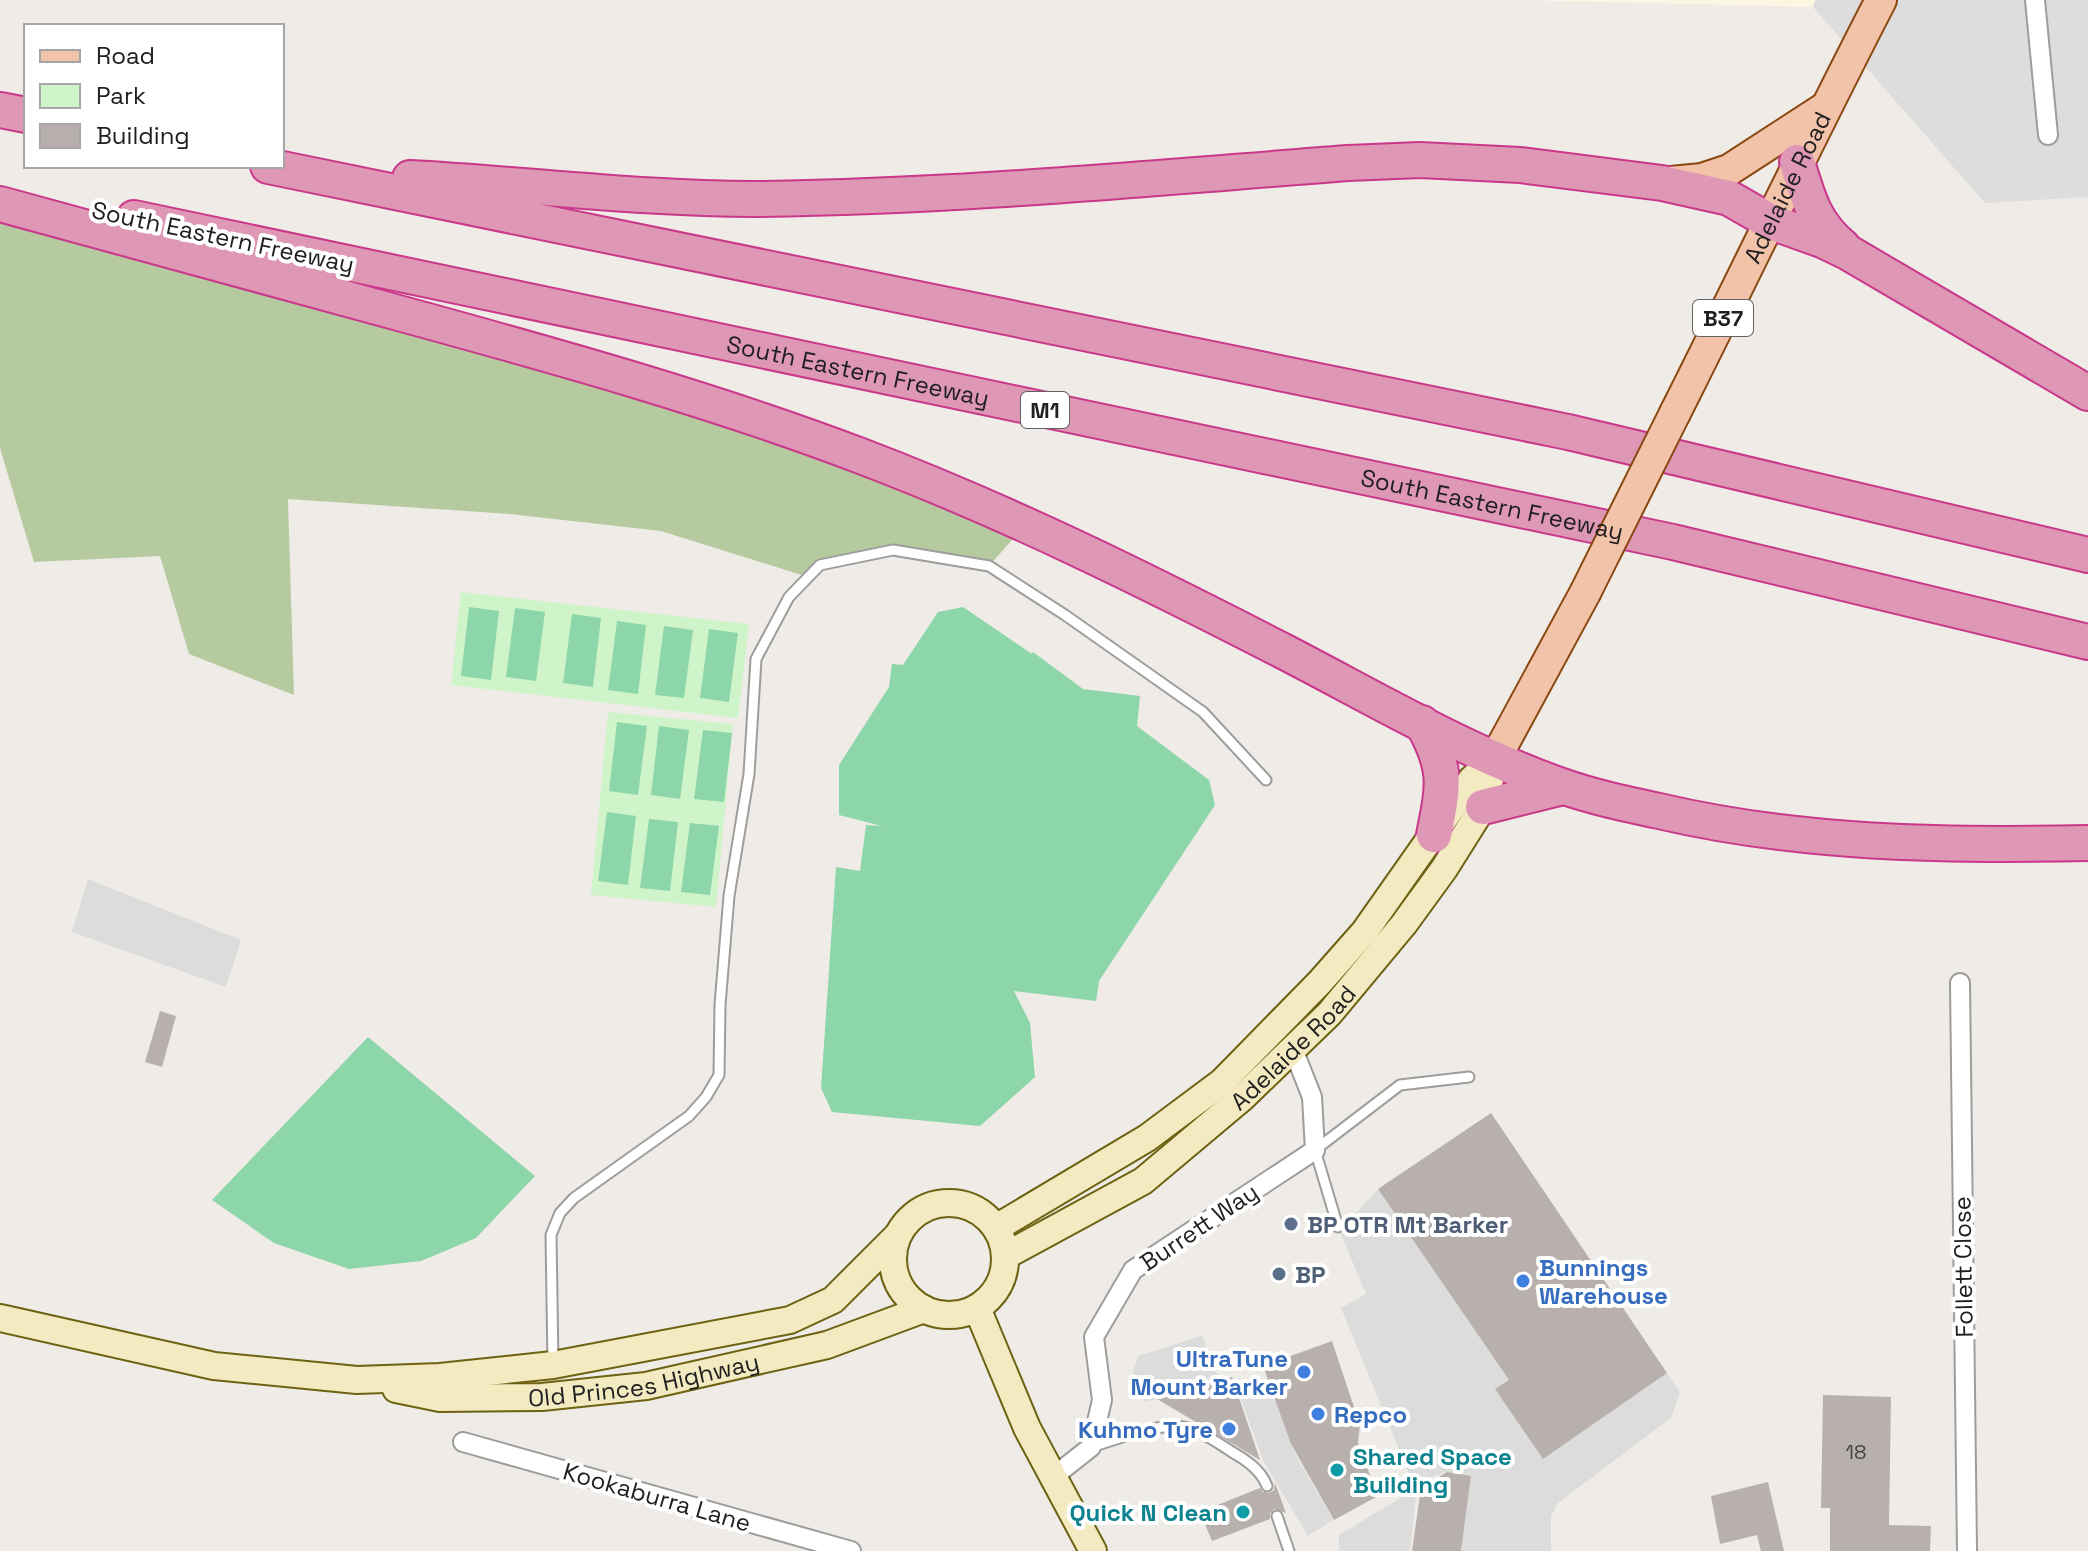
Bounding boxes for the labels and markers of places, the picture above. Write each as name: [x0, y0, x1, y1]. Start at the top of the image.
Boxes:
place label: BP OTR Mt Barker: [1307, 1209, 1508, 1240]
marker: BP OTR Mt Barker: [1282, 1215, 1300, 1233]
place label: Bunnings Warehouse: [1539, 1252, 1668, 1311]
place label: BP: [1295, 1259, 1325, 1290]
marker: BP: [1270, 1265, 1288, 1283]
marker: Bunnings Warehouse: [1514, 1272, 1532, 1290]
place label: UltraTune Mount Barker: [1130, 1343, 1288, 1402]
marker: UltraTune Mount Barker: [1295, 1363, 1313, 1381]
place label: Repco: [1334, 1399, 1407, 1430]
marker: Repco: [1309, 1405, 1327, 1423]
place label: Kuhmo Tyre: [1078, 1414, 1213, 1445]
marker: Kuhmo Tyre: [1220, 1420, 1238, 1438]
place label: Shared Space Building: [1353, 1441, 1512, 1500]
marker: Shared Space Building: [1328, 1461, 1346, 1479]
place label: Quick N Clean: [1069, 1497, 1227, 1528]
marker: Quick N Clean: [1234, 1503, 1252, 1521]

